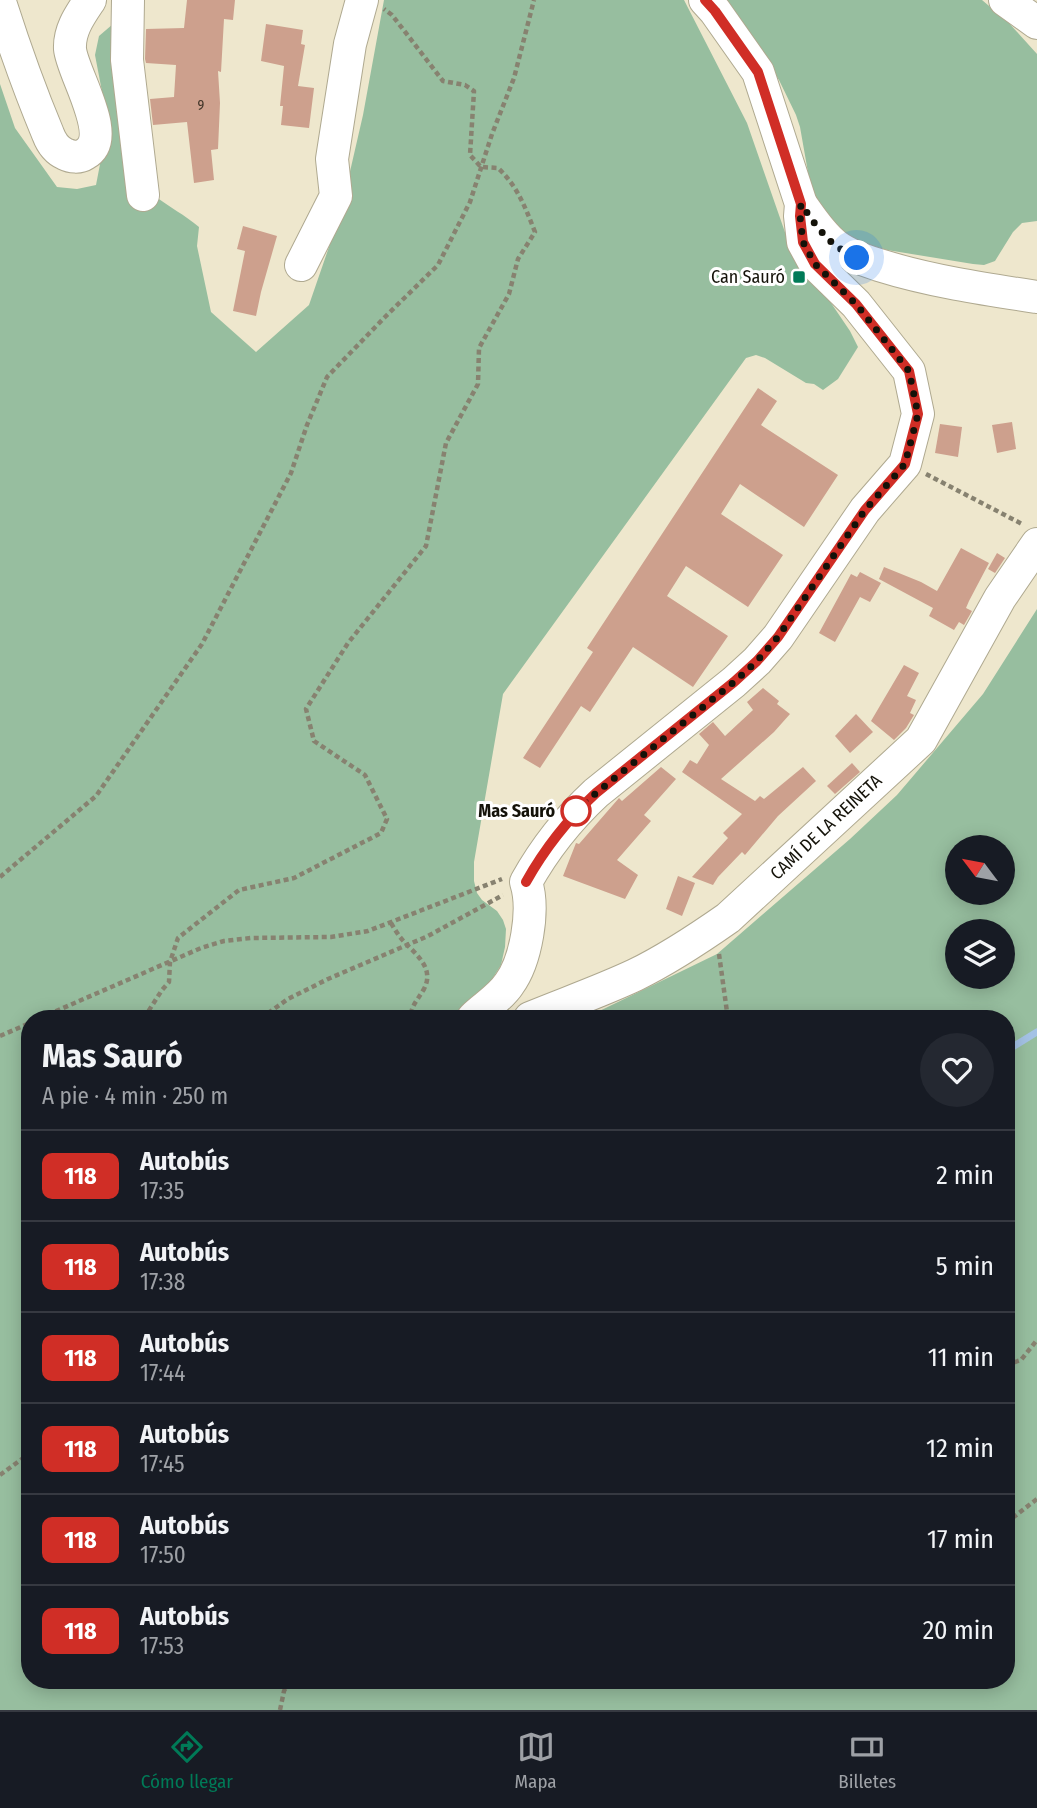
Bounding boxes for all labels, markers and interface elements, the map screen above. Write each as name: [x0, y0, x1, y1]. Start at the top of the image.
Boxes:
house number: 9: [198, 97, 205, 114]
your location: [839, 240, 874, 275]
place label: Can Sauró: [711, 266, 785, 288]
marker: Can Sauró: [791, 269, 807, 285]
street label: CAMÍ DE LA REINETA: [765, 769, 887, 884]
marker: Mas Sauró: [561, 796, 591, 826]
place label: Mas Sauró: [478, 800, 555, 822]
north arrow: [945, 835, 1015, 905]
map controls: [945, 835, 1015, 989]
button: layers: [945, 919, 1015, 989]
button: heart: [920, 1033, 994, 1107]
text: Mas Sauró: [42, 1036, 183, 1076]
text: A pie · 4 min · 250 m: [42, 1082, 228, 1110]
text: Autobús: [140, 1146, 229, 1177]
text: 2 min: [936, 1160, 994, 1191]
text: 118: [64, 1162, 97, 1190]
text: 17:35: [140, 1177, 184, 1205]
text: Autobús: [140, 1237, 229, 1268]
text: 5 min: [936, 1251, 994, 1282]
text: 118: [64, 1253, 97, 1281]
text: 17:38: [140, 1268, 185, 1296]
text: Autobús: [140, 1328, 229, 1359]
text: 11 min: [928, 1342, 994, 1373]
text: 118: [64, 1344, 97, 1372]
text: 17:44: [140, 1359, 185, 1387]
text: Autobús: [140, 1419, 229, 1450]
text: 12 min: [926, 1433, 994, 1464]
text: 118: [64, 1435, 97, 1463]
text: 17:45: [140, 1450, 185, 1478]
text: Autobús: [140, 1510, 229, 1541]
text: 17 min: [927, 1524, 994, 1555]
text: 118: [64, 1526, 97, 1554]
text: 17:50: [140, 1541, 186, 1569]
text: Autobús: [140, 1601, 229, 1632]
text: 20 min: [923, 1615, 994, 1646]
text: 118: [64, 1617, 97, 1645]
text: 17:53: [140, 1632, 184, 1660]
tab: Cómo llegar: [141, 1728, 233, 1793]
tab: Mapa: [515, 1728, 557, 1793]
tab: Billetes: [838, 1728, 896, 1793]

